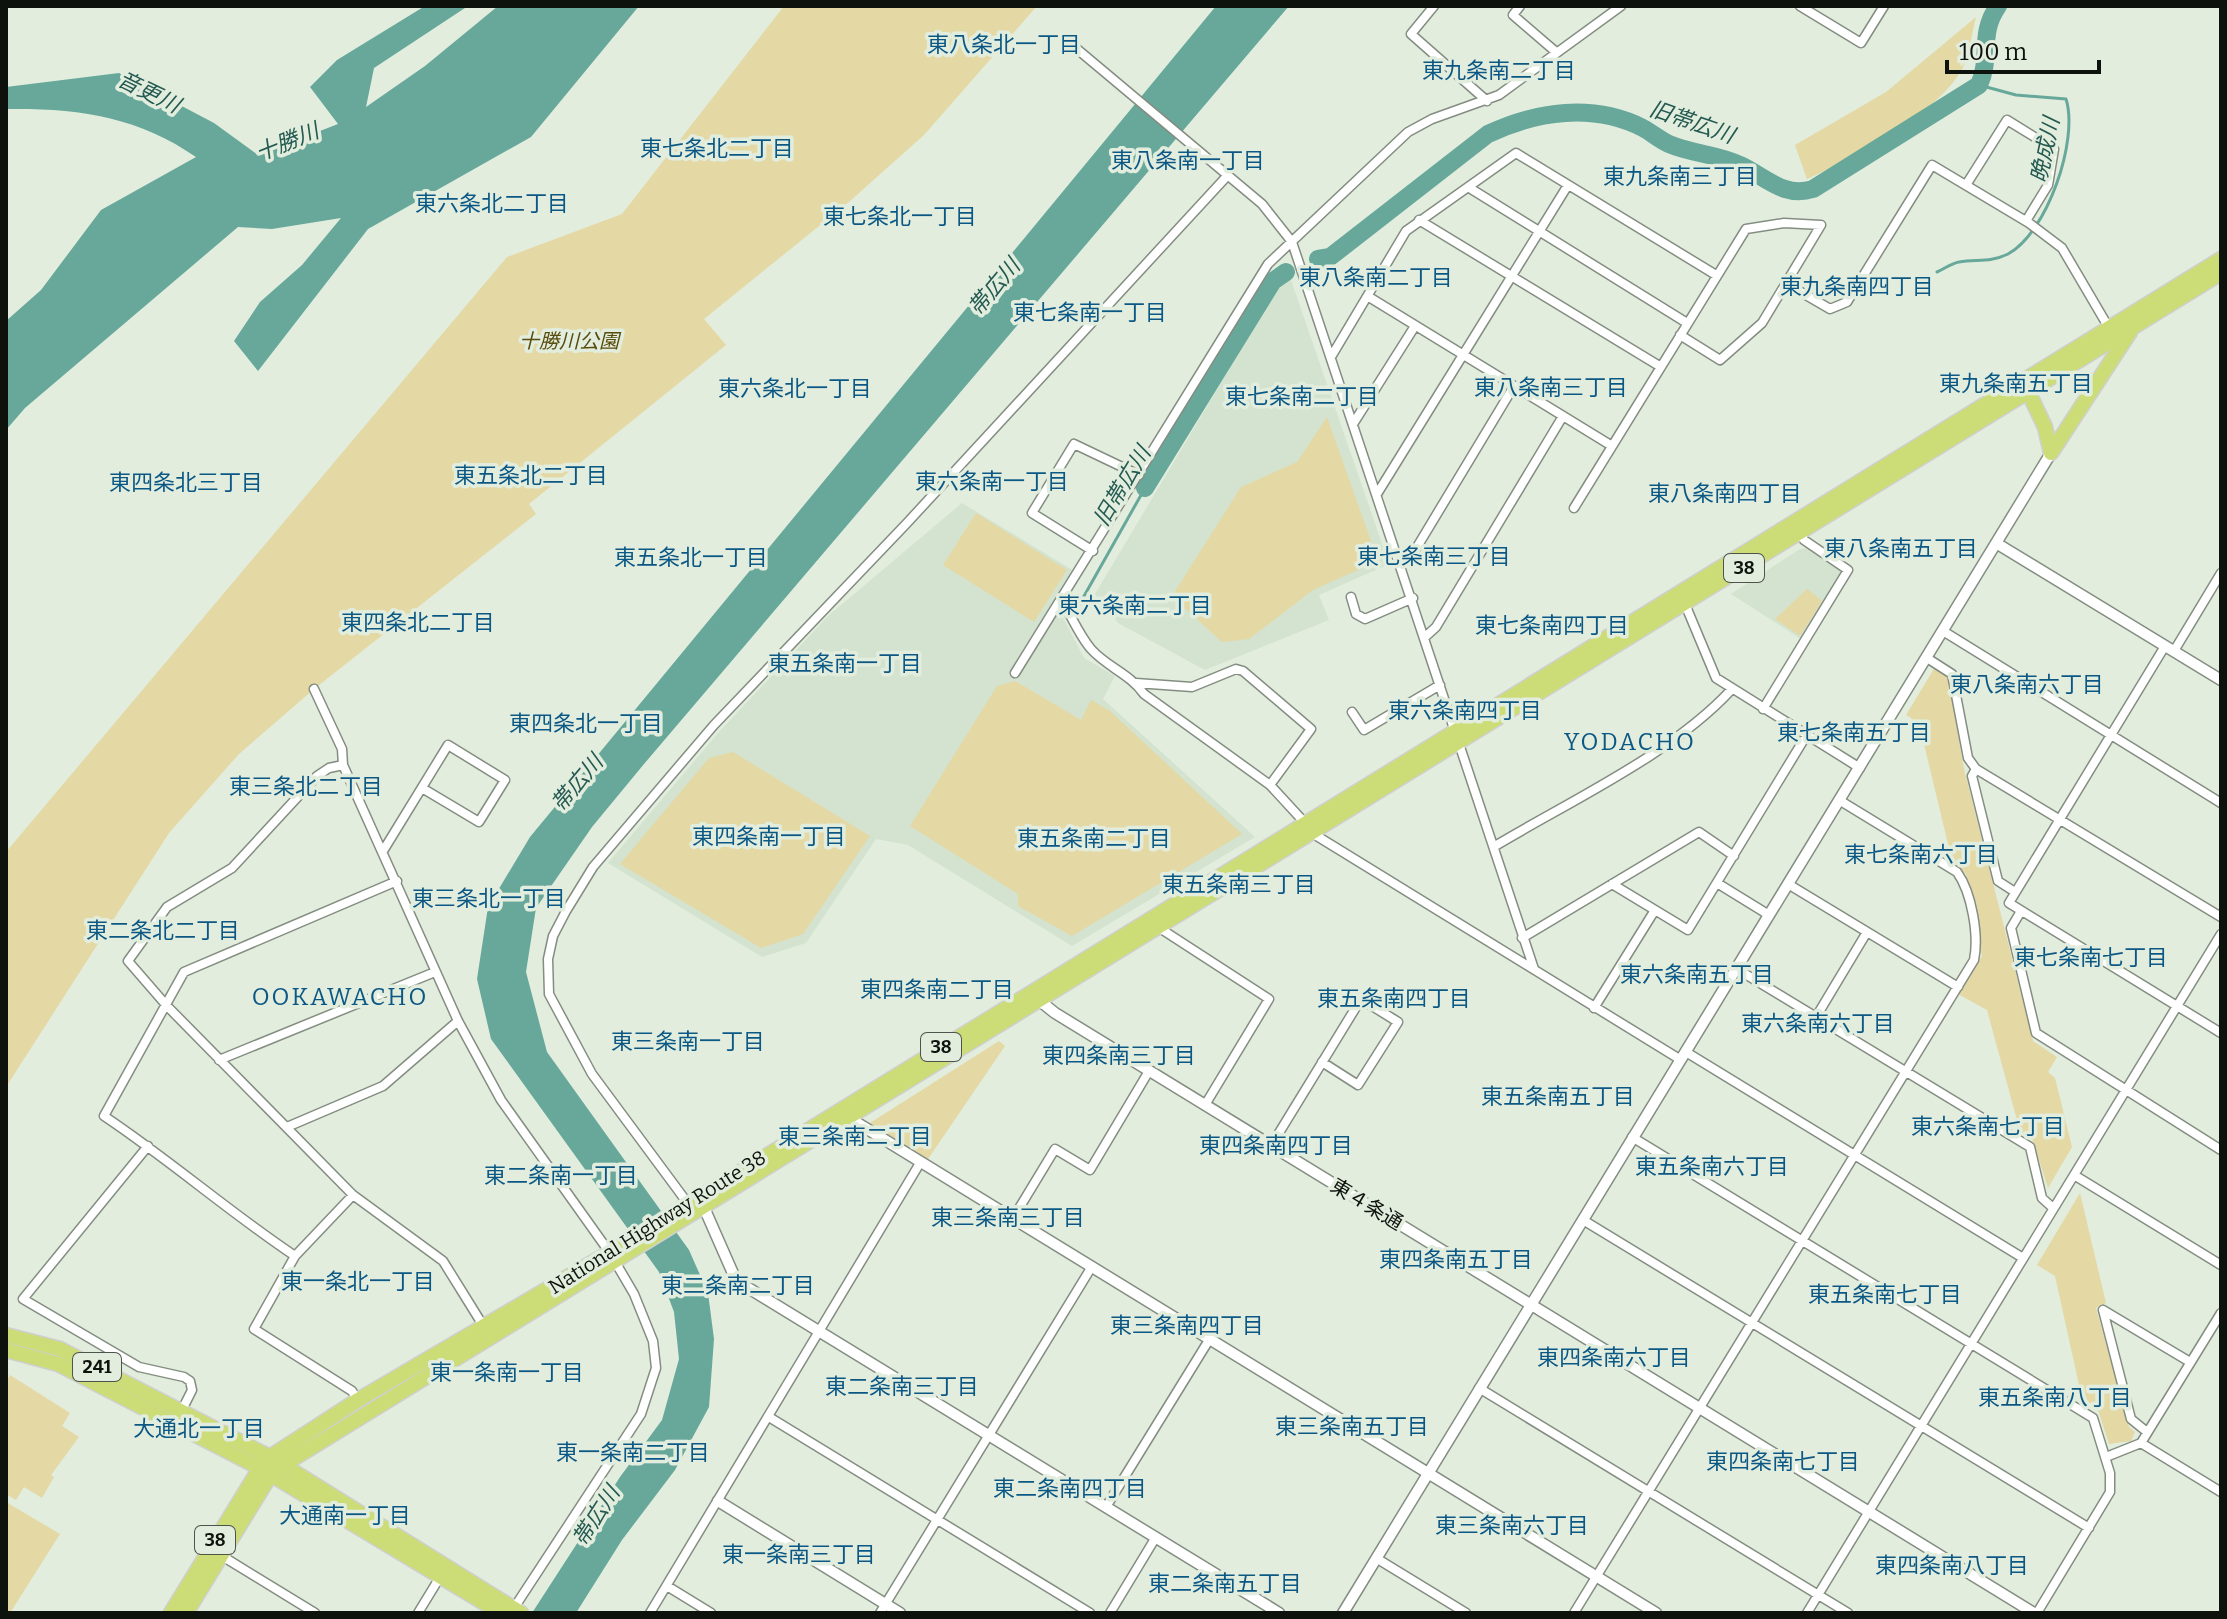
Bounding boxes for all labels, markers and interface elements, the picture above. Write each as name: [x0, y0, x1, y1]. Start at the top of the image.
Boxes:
scale bar: [1947, 24, 2099, 74]
district label: 東八条北一丁目: [927, 31, 1081, 58]
text: 100 m: [1959, 38, 2027, 66]
district label: 東九条南二丁目: [1422, 57, 1576, 84]
water label: 音更川: [113, 65, 186, 119]
water label: 旧帯広川: [1646, 95, 1740, 150]
water label: 晩成川: [2025, 113, 2065, 185]
water label: 十勝川: [251, 116, 325, 167]
district label: 東七条北二丁目: [640, 135, 794, 162]
district label: 東八条南一丁目: [1111, 147, 1265, 174]
district label: 東九条南三丁目: [1603, 163, 1757, 190]
district label: 東六条北二丁目: [415, 190, 569, 217]
district label: 東七条北一丁目: [823, 203, 977, 230]
water label: 帯広川: [962, 252, 1027, 321]
district label: 東八条南二丁目: [1299, 264, 1453, 291]
district label: 東九条南四丁目: [1780, 273, 1934, 300]
district label: 東七条南一丁目: [1013, 299, 1167, 326]
park label: 十勝川公園: [519, 329, 622, 353]
district label: 東九条南五丁目: [1939, 370, 2093, 397]
district label: 東八条南三丁目: [1474, 374, 1628, 401]
district label: 東六条北一丁目: [718, 375, 872, 402]
district label: 東七条南二丁目: [1225, 383, 1379, 410]
water label: 旧帯広川: [1088, 440, 1157, 531]
district label: 東五条北二丁目: [454, 462, 608, 489]
district label: 東六条南一丁目: [915, 468, 1069, 495]
district label: 東四条北三丁目: [109, 469, 263, 496]
district label: 東八条南四丁目: [1648, 480, 1802, 507]
district label: 東八条南五丁目: [1824, 535, 1978, 562]
district label: 東七条南三丁目: [1357, 543, 1511, 570]
district label: 東五条北一丁目: [614, 544, 768, 571]
road number: 38: [1724, 554, 1764, 582]
district label: 東六条南二丁目: [1058, 592, 1212, 619]
district label: 東四条北二丁目: [341, 609, 495, 636]
district label: 東七条南四丁目: [1475, 612, 1629, 639]
district label: 東五条南一丁目: [768, 650, 922, 677]
district label: 東八条南六丁目: [1950, 671, 2104, 698]
district label: 東六条南四丁目: [1388, 697, 1542, 724]
district label: 東四条北一丁目: [509, 710, 663, 737]
district label: 東七条南五丁目: [1777, 719, 1931, 746]
district label: YODACHO: [1564, 728, 1696, 756]
water label: 帯広川: [545, 748, 610, 817]
district label: 東三条北二丁目: [229, 773, 383, 800]
district label: 東四条南一丁目: [692, 823, 846, 850]
district label: 東五条南二丁目: [1017, 825, 1171, 852]
district label: 東七条南六丁目: [1844, 841, 1998, 868]
district label: 東五条南三丁目: [1162, 871, 1316, 898]
district label: 東三条北一丁目: [412, 885, 566, 912]
district label: 東二条北二丁目: [86, 917, 240, 944]
district label: 東七条南七丁目: [2014, 944, 2168, 971]
district label: 東六条南五丁目: [1620, 961, 1774, 988]
district label: 東四条南二丁目: [860, 976, 1014, 1003]
district label: OOKAWACHO: [252, 983, 428, 1011]
district label: 東五条南四丁目: [1317, 985, 1471, 1012]
district label: 東六条南六丁目: [1741, 1010, 1895, 1037]
district label: 東三条南一丁目: [611, 1028, 765, 1055]
road number: 38: [921, 1033, 961, 1061]
district label: 東四条南三丁目: [1042, 1042, 1196, 1069]
district label: 東五条南五丁目: [1481, 1083, 1635, 1110]
district label: 東六条南七丁目: [1911, 1113, 2065, 1140]
district label: 東三条南二丁目: [778, 1123, 932, 1150]
district label: 東四条南四丁目: [1199, 1132, 1353, 1159]
street label: National Highway Route 38: [544, 1145, 770, 1299]
district label: 東五条南六丁目: [1635, 1153, 1789, 1180]
district label: 東二条南一丁目: [484, 1162, 638, 1189]
street label: 東４条通: [1327, 1173, 1407, 1235]
district label: 東三条南三丁目: [931, 1204, 1085, 1231]
district label: 東四条南五丁目: [1379, 1246, 1533, 1273]
district label: 東一条北一丁目: [281, 1268, 435, 1295]
district label: 東二条南二丁目: [661, 1272, 815, 1299]
district label: 東五条南七丁目: [1808, 1281, 1962, 1308]
district label: 東三条南四丁目: [1110, 1312, 1264, 1339]
district label: 東四条南六丁目: [1537, 1344, 1691, 1371]
road number: 241: [73, 1353, 121, 1381]
district label: 東一条南一丁目: [430, 1359, 584, 1386]
district label: 東二条南三丁目: [825, 1373, 979, 1400]
district label: 東五条南八丁目: [1978, 1384, 2132, 1411]
district label: 東三条南五丁目: [1275, 1413, 1429, 1440]
district label: 大通北一丁目: [133, 1415, 265, 1442]
district label: 東一条南二丁目: [556, 1439, 710, 1466]
district label: 東四条南七丁目: [1706, 1448, 1860, 1475]
district label: 東二条南四丁目: [993, 1475, 1147, 1502]
water label: 帯広川: [567, 1479, 626, 1551]
district label: 大通南一丁目: [279, 1502, 411, 1529]
district label: 東三条南六丁目: [1435, 1512, 1589, 1539]
road number: 38: [195, 1526, 235, 1554]
district label: 東一条南三丁目: [722, 1541, 876, 1568]
district label: 東四条南八丁目: [1875, 1552, 2029, 1579]
district label: 東二条南五丁目: [1148, 1570, 1302, 1597]

